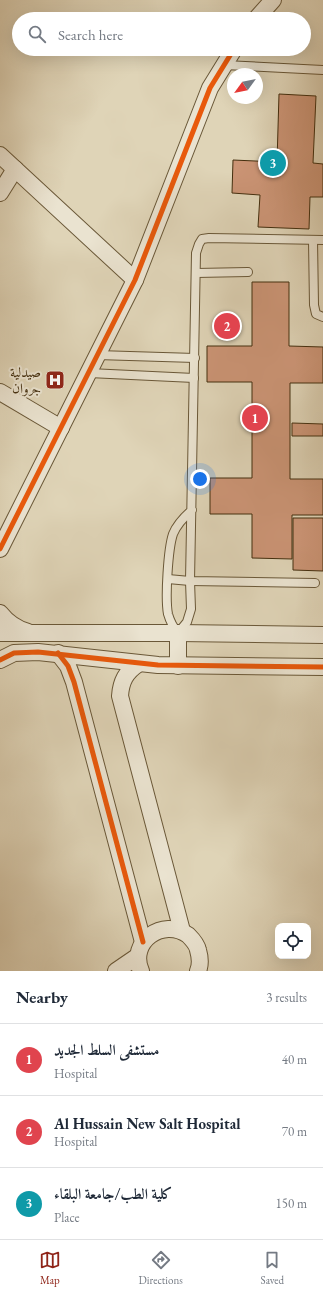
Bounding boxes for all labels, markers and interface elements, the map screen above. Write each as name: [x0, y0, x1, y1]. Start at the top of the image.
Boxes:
search box: [12, 12, 311, 56]
icon: search: [26, 23, 48, 45]
text: Search here: [58, 25, 123, 44]
north arrow: [227, 68, 263, 104]
pin: 3: [260, 148, 286, 178]
pin: 2: [214, 311, 240, 341]
place label: صيدلية جروان: [10, 363, 41, 397]
hospital icon: صيدلية جروان: [44, 369, 66, 391]
pin: 1: [242, 403, 268, 433]
your location: [190, 469, 210, 489]
map controls: [275, 923, 311, 959]
button: locate: [275, 923, 311, 959]
text: Nearby: [16, 986, 68, 1008]
text: 3 results: [266, 989, 307, 1006]
text: مستشفى السلط الجديد: [54, 1040, 159, 1059]
text: 1: [26, 1051, 32, 1068]
text: 40 m: [282, 1051, 307, 1068]
text: Hospital: [54, 1065, 98, 1082]
text: Al Hussain New Salt Hospital: [54, 1114, 241, 1133]
text: 2: [26, 1123, 32, 1140]
text: 70 m: [282, 1123, 307, 1140]
text: Hospital: [54, 1133, 98, 1150]
text: كلية الطب/جامعة البلقاء: [54, 1184, 172, 1203]
text: 3: [26, 1195, 32, 1212]
text: 150 m: [276, 1195, 307, 1212]
text: Place: [54, 1209, 80, 1226]
tab: Map: [39, 1249, 61, 1287]
tab: Directions: [139, 1249, 183, 1287]
tab: Saved: [261, 1249, 284, 1287]

